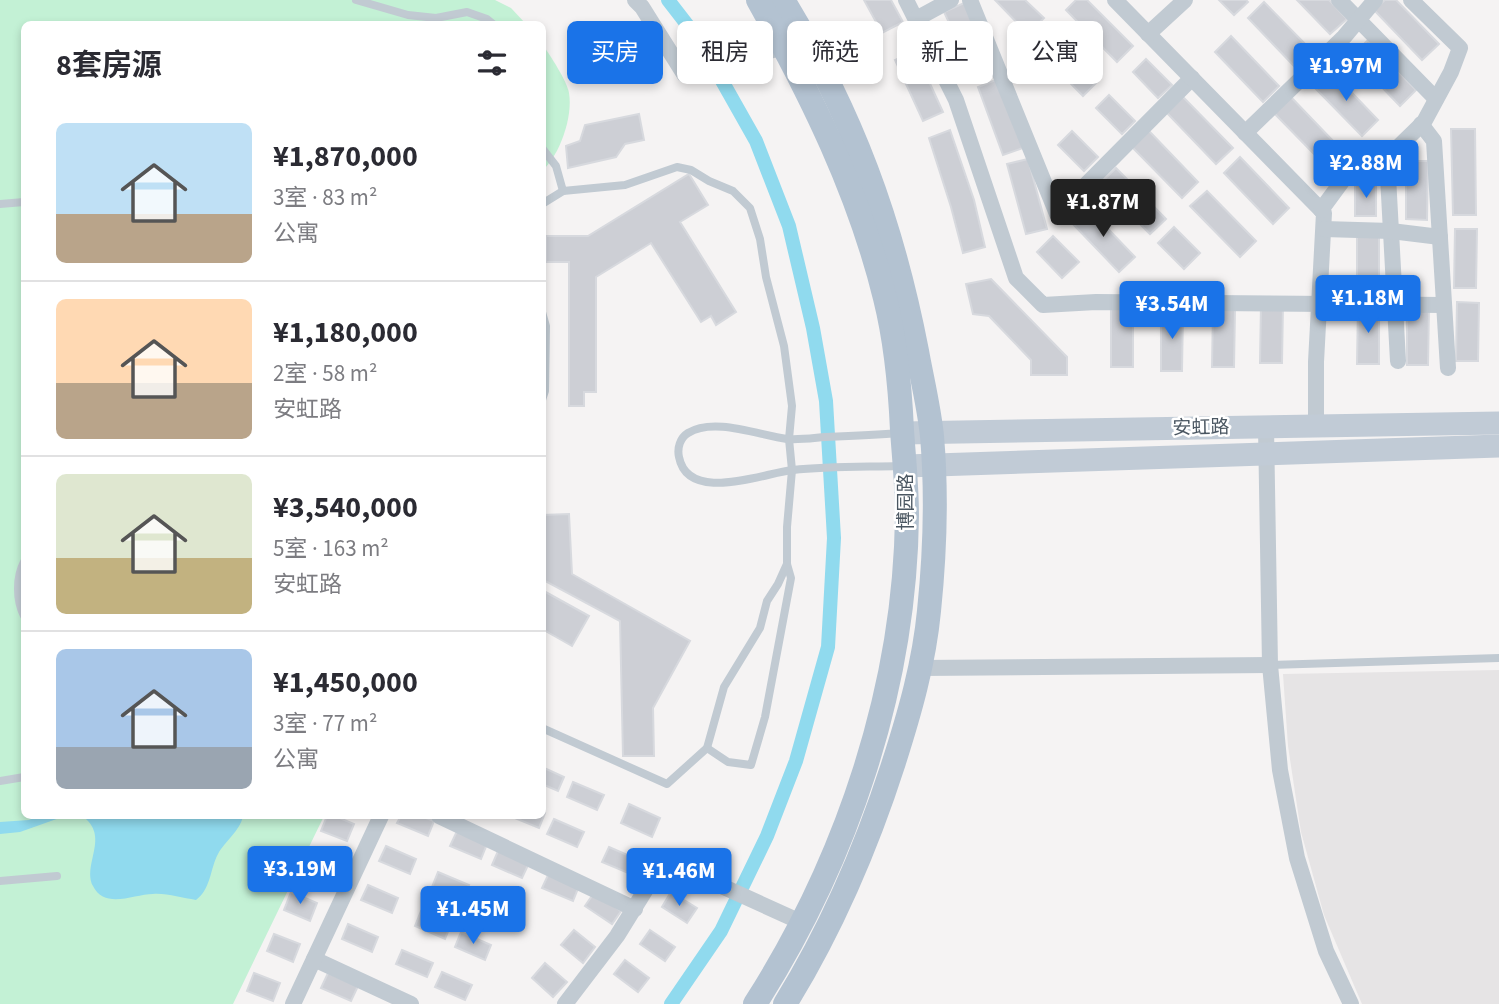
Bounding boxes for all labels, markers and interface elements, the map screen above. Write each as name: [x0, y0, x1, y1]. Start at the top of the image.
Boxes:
chip: 买房: [567, 21, 663, 84]
chip: 租房: [677, 21, 773, 84]
chip: 筛选: [787, 21, 883, 84]
chip: 新上: [897, 21, 993, 84]
chip: 公寓: [1007, 21, 1103, 84]
pin: ¥1.97M: [1289, 43, 1403, 103]
text: 8套房源: [56, 44, 162, 87]
icon: filters: [473, 44, 511, 82]
text: ¥1.97M: [1309, 49, 1383, 82]
text: ¥1,870,000: [273, 135, 418, 178]
pin: ¥2.88M: [1309, 140, 1423, 200]
text: ¥2.88M: [1329, 146, 1403, 179]
icon: home: [112, 151, 196, 235]
pin: ¥1.87M: [1046, 180, 1160, 239]
text: 3室 · 83 m²: [273, 181, 377, 214]
text: ¥1.87M: [1066, 185, 1140, 218]
text: 公寓: [273, 217, 319, 250]
pin: ¥1.18M: [1311, 276, 1425, 335]
text: ¥1.18M: [1331, 281, 1405, 314]
pin: ¥3.54M: [1115, 282, 1229, 341]
text: ¥3.54M: [1135, 287, 1209, 320]
text: ¥1,180,000: [273, 311, 418, 354]
icon: home: [112, 327, 196, 411]
text: 2室 · 58 m²: [273, 357, 377, 390]
text: 安虹路: [273, 393, 342, 426]
street label: 安虹路: [1172, 414, 1230, 442]
street label: 博园路: [893, 473, 920, 531]
text: ¥3,540,000: [273, 486, 418, 529]
icon: home: [112, 502, 196, 586]
text: 5室 · 163 m²: [273, 532, 389, 565]
text: 安虹路: [273, 568, 342, 601]
text: ¥1,450,000: [273, 661, 418, 704]
icon: home: [112, 677, 196, 761]
text: 3室 · 77 m²: [273, 707, 377, 740]
text: 公寓: [273, 743, 319, 776]
pin: ¥3.19M: [243, 846, 357, 906]
pin: ¥1.46M: [622, 848, 736, 908]
text: ¥3.19M: [263, 852, 337, 885]
text: ¥1.46M: [642, 854, 716, 887]
pin: ¥1.45M: [416, 886, 530, 946]
text: ¥1.45M: [436, 892, 510, 925]

